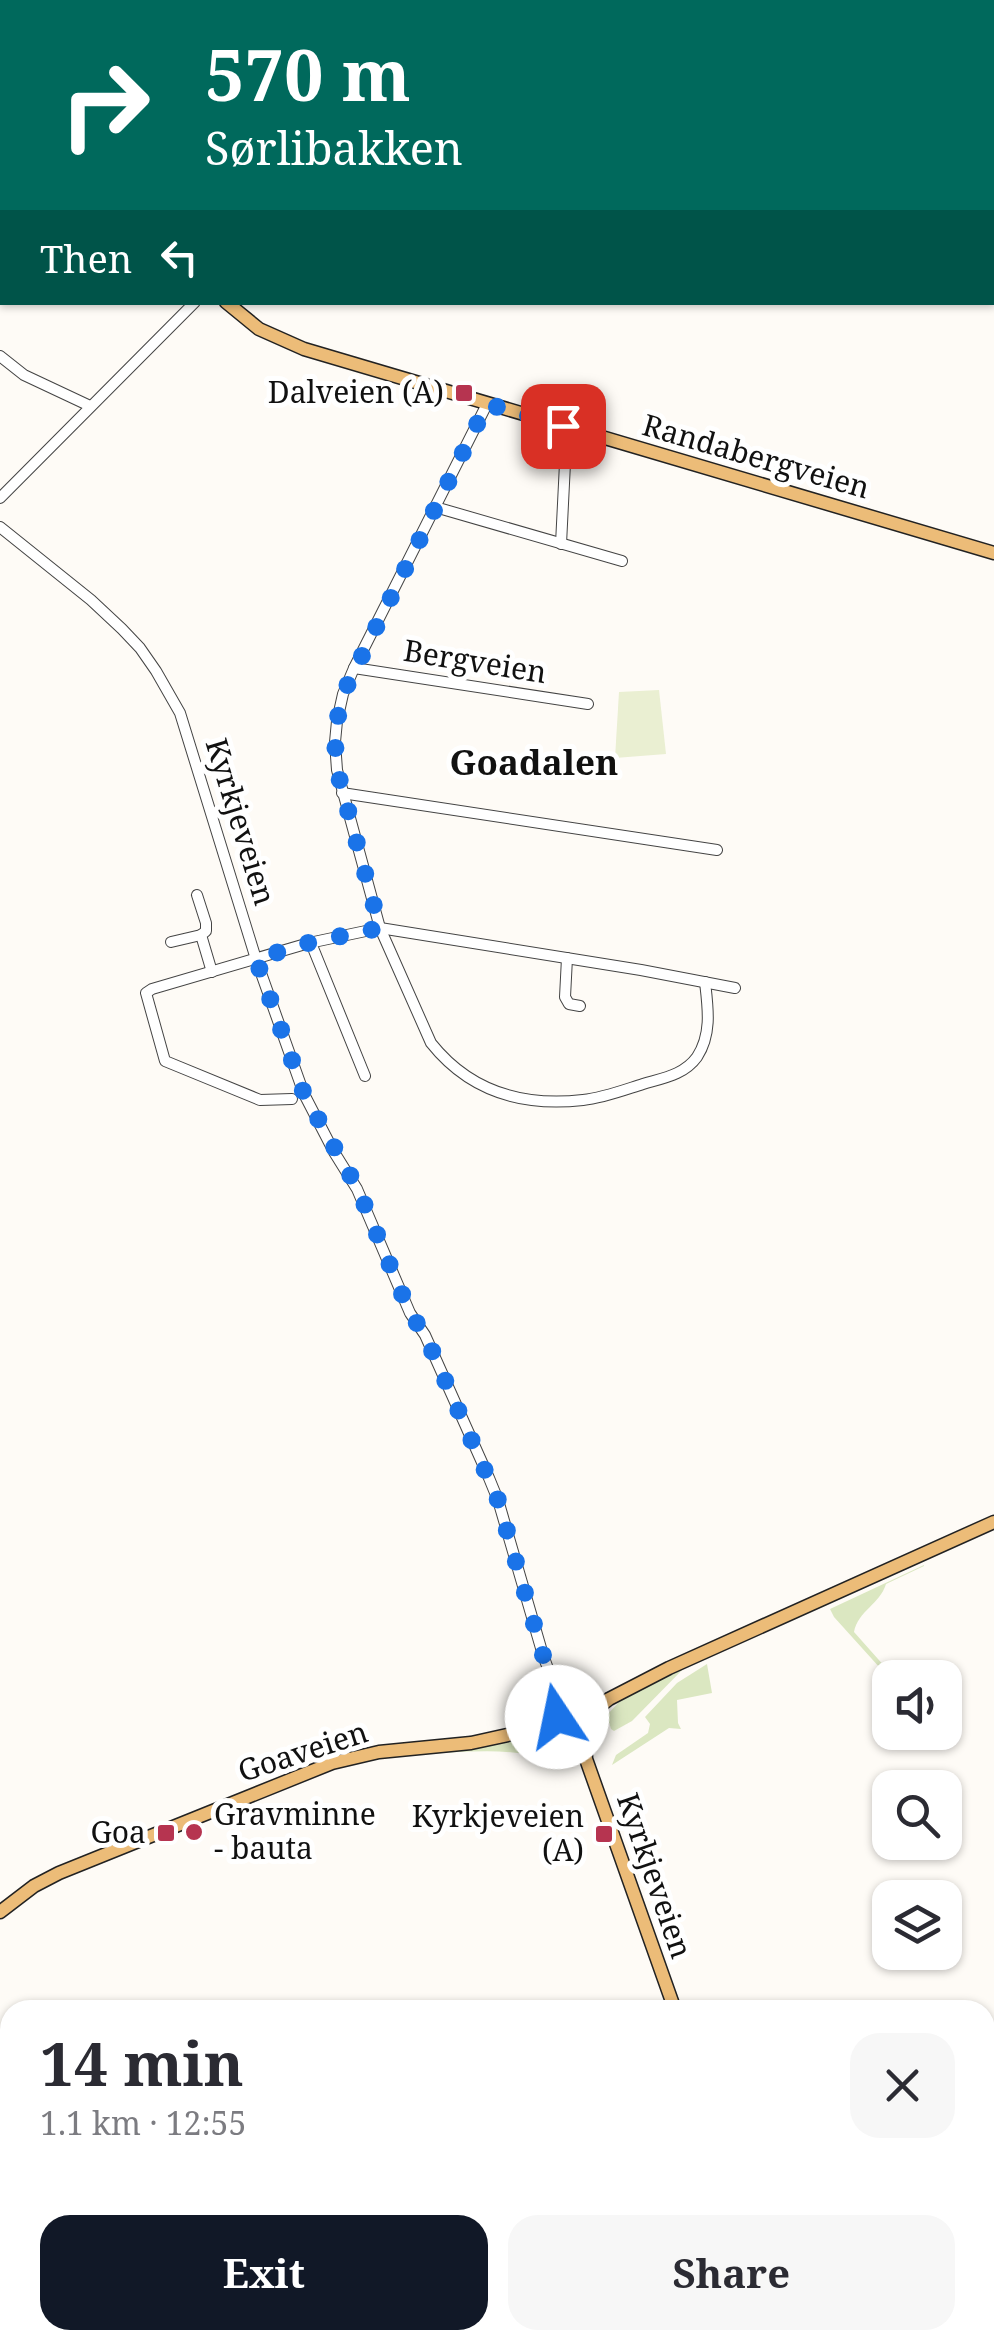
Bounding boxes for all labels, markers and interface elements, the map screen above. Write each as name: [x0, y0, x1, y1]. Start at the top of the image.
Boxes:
text: 570 m: [205, 26, 411, 122]
icon: right: [40, 40, 170, 170]
text: Sørlibakken: [205, 117, 463, 178]
icon: left: [152, 230, 207, 285]
text: Then: [40, 232, 132, 284]
place label: Dalveien (A): [268, 371, 444, 412]
marker: Dalveien (A): [453, 382, 475, 404]
pin: [521, 384, 606, 469]
icon: arrive: [536, 399, 591, 454]
street label: Randabergveien: [638, 404, 875, 508]
street label: Bergveien: [401, 629, 550, 692]
street label: Kyrkjeveien: [197, 733, 286, 910]
district label: Goadalen: [450, 738, 618, 785]
map controls: [872, 1660, 962, 1970]
button: sound: [872, 1660, 962, 1750]
position arrow: [505, 1665, 609, 1769]
street label: Goaveien: [232, 1710, 373, 1791]
button: search: [872, 1770, 962, 1860]
street label: Kyrkjeveien: [608, 1787, 703, 1964]
place label: Gravminne - bauta: [214, 1793, 376, 1868]
place label: Kyrkjeveien (A): [412, 1795, 584, 1870]
place label: Goa: [90, 1811, 146, 1852]
marker: Gravminne - bauta: [183, 1821, 205, 1843]
marker: Goa: [155, 1822, 177, 1844]
marker: Kyrkjeveien (A): [593, 1823, 615, 1845]
button: layers: [872, 1880, 962, 1970]
text: 14 min: [40, 2022, 244, 2104]
button: close: [850, 2033, 955, 2138]
text: 1.1 km · 12:55: [40, 2101, 246, 2144]
button: Exit: [40, 2215, 488, 2330]
button: Share: [508, 2215, 955, 2330]

